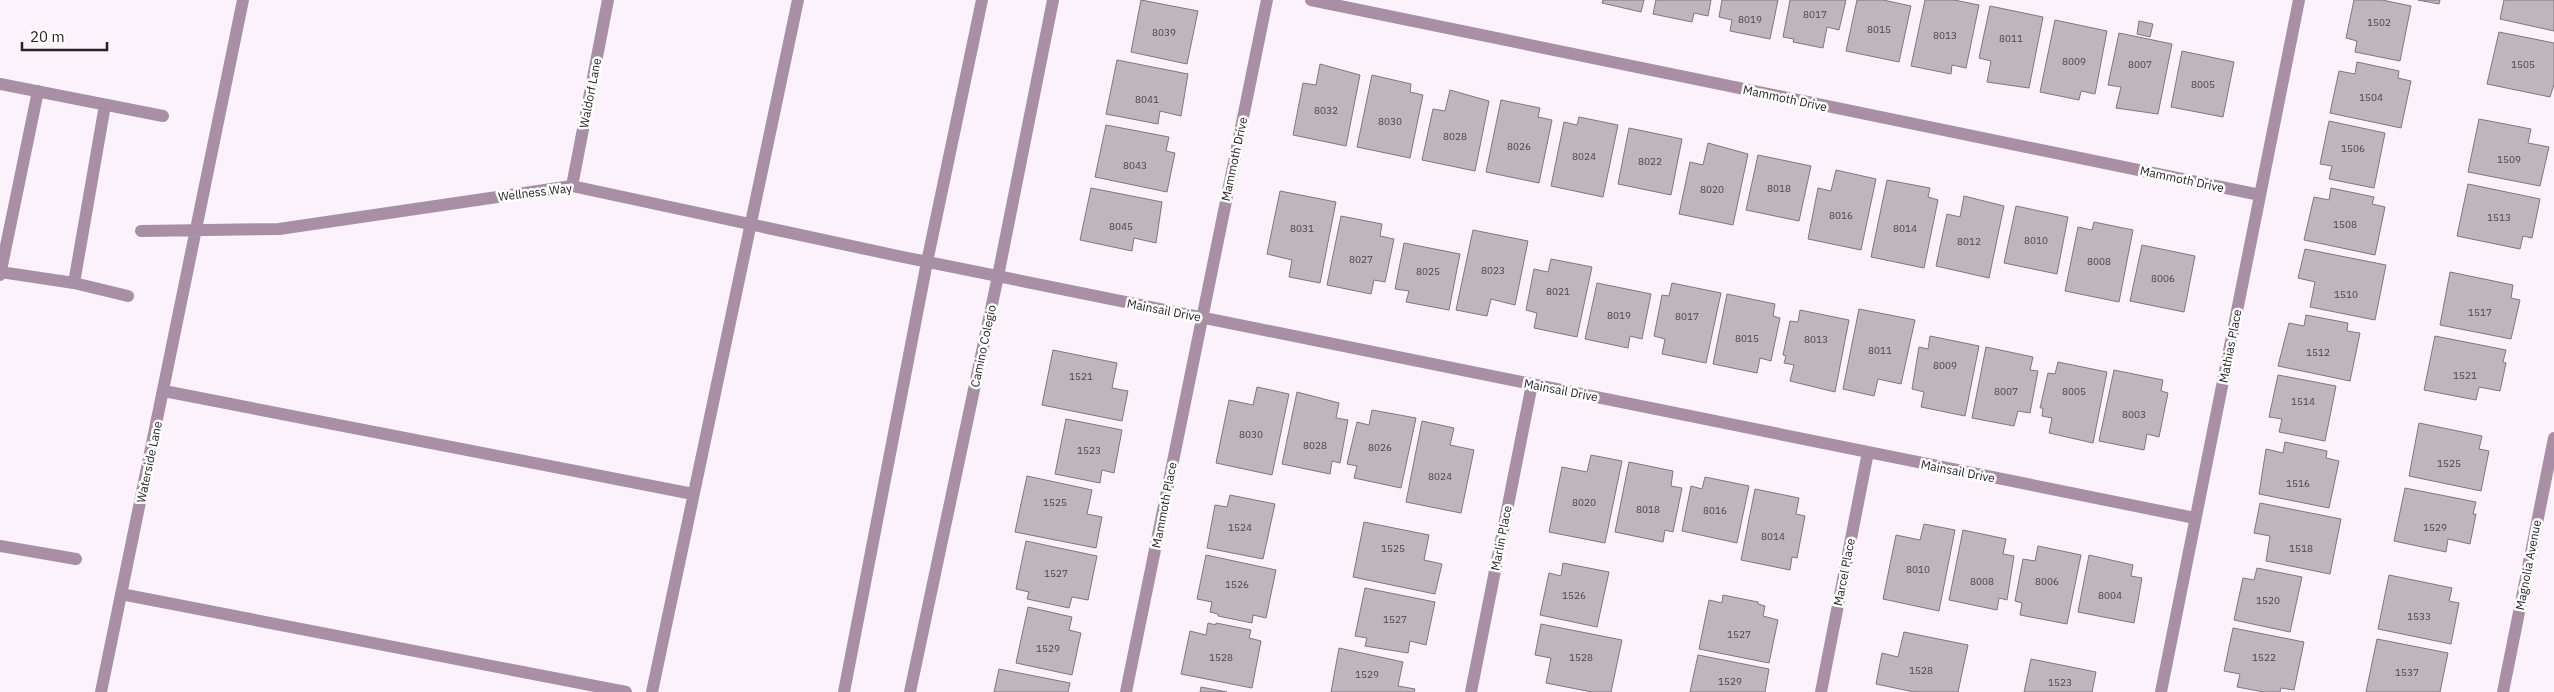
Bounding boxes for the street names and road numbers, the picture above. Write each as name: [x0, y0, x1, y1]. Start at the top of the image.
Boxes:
street label: Waldorf Lane: [576, 56, 604, 129]
street label: Mammoth Drive: [1742, 82, 1829, 114]
street label: Mammoth Drive: [1218, 115, 1250, 202]
street label: Mammoth Drive: [2139, 163, 2226, 195]
street label: Wellness Way: [497, 180, 573, 204]
street label: Mainsail Drive: [1126, 295, 1203, 325]
street label: Camino Colegio: [967, 303, 999, 389]
street label: Mathias Place: [2216, 307, 2245, 384]
street label: Mainsail Drive: [1523, 375, 1600, 405]
street label: Waterside Lane: [133, 419, 165, 504]
street label: Mainsail Drive: [1920, 456, 1997, 486]
street label: Mammoth Place: [1148, 460, 1180, 549]
street label: Marlin Place: [1487, 504, 1515, 572]
street label: Magnolia Avenue: [2512, 518, 2544, 611]
street label: Marcel Place: [1830, 536, 1858, 607]

